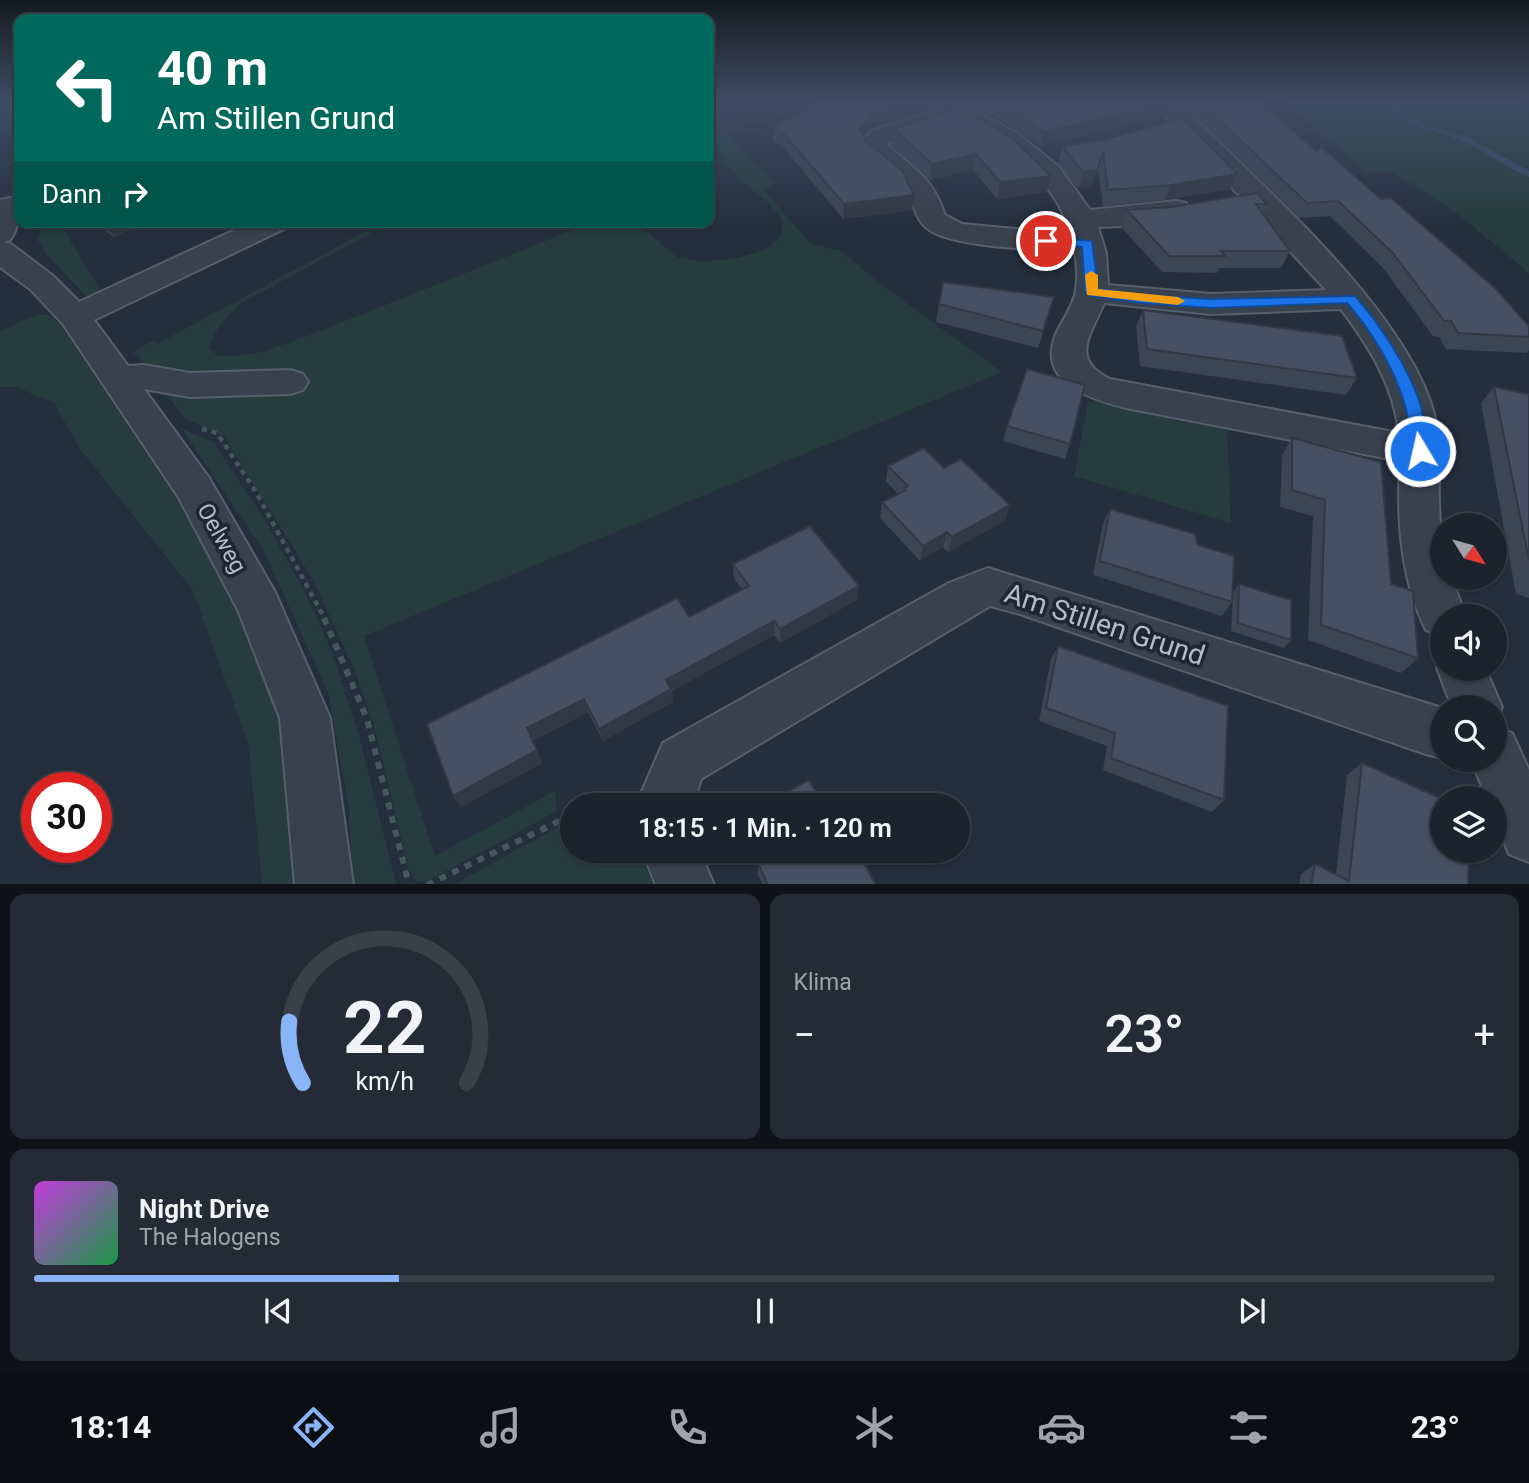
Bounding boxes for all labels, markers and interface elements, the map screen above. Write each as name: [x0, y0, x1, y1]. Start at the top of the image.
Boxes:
text: 40 m: [157, 40, 268, 97]
icon: left: [42, 42, 133, 133]
text: Am Stillen Grund: [157, 99, 395, 137]
icon: right: [116, 175, 154, 213]
text: Dann: [42, 179, 102, 209]
pin: [1016, 211, 1076, 271]
icon: arrive: [1027, 222, 1065, 260]
position arrow: [1383, 414, 1457, 488]
street label: Oelweg: [191, 498, 252, 578]
north arrow: [1430, 513, 1507, 590]
map controls: [1430, 513, 1507, 863]
street label: Am Stillen Grund: [1001, 577, 1209, 672]
button: sound: [1430, 604, 1507, 681]
button: search: [1430, 695, 1507, 772]
speed limit sign: 30: [21, 772, 112, 863]
button: layers: [1430, 786, 1507, 863]
text: 18:15 · 1 Min. · 120 m: [638, 813, 892, 843]
text: Klima: [794, 969, 852, 996]
text: 22: [343, 985, 427, 1071]
text: 23°: [1105, 1004, 1184, 1065]
text: −: [794, 1013, 815, 1057]
text: +: [1473, 1013, 1495, 1057]
text: km/h: [355, 1066, 414, 1095]
text: Night Drive: [139, 1194, 269, 1224]
text: The Halogens: [139, 1224, 281, 1251]
icon: previous: [259, 1292, 297, 1330]
icon: pause: [746, 1292, 784, 1330]
icon: next: [1233, 1292, 1271, 1330]
icon: directions: [289, 1403, 338, 1452]
icon: music: [476, 1403, 525, 1452]
icon: phone: [663, 1403, 712, 1452]
icon: climate: [850, 1403, 899, 1452]
icon: car: [1037, 1403, 1086, 1452]
icon: filters: [1224, 1403, 1273, 1452]
text: 18:14: [69, 1408, 151, 1446]
text: 23°: [1411, 1408, 1460, 1446]

